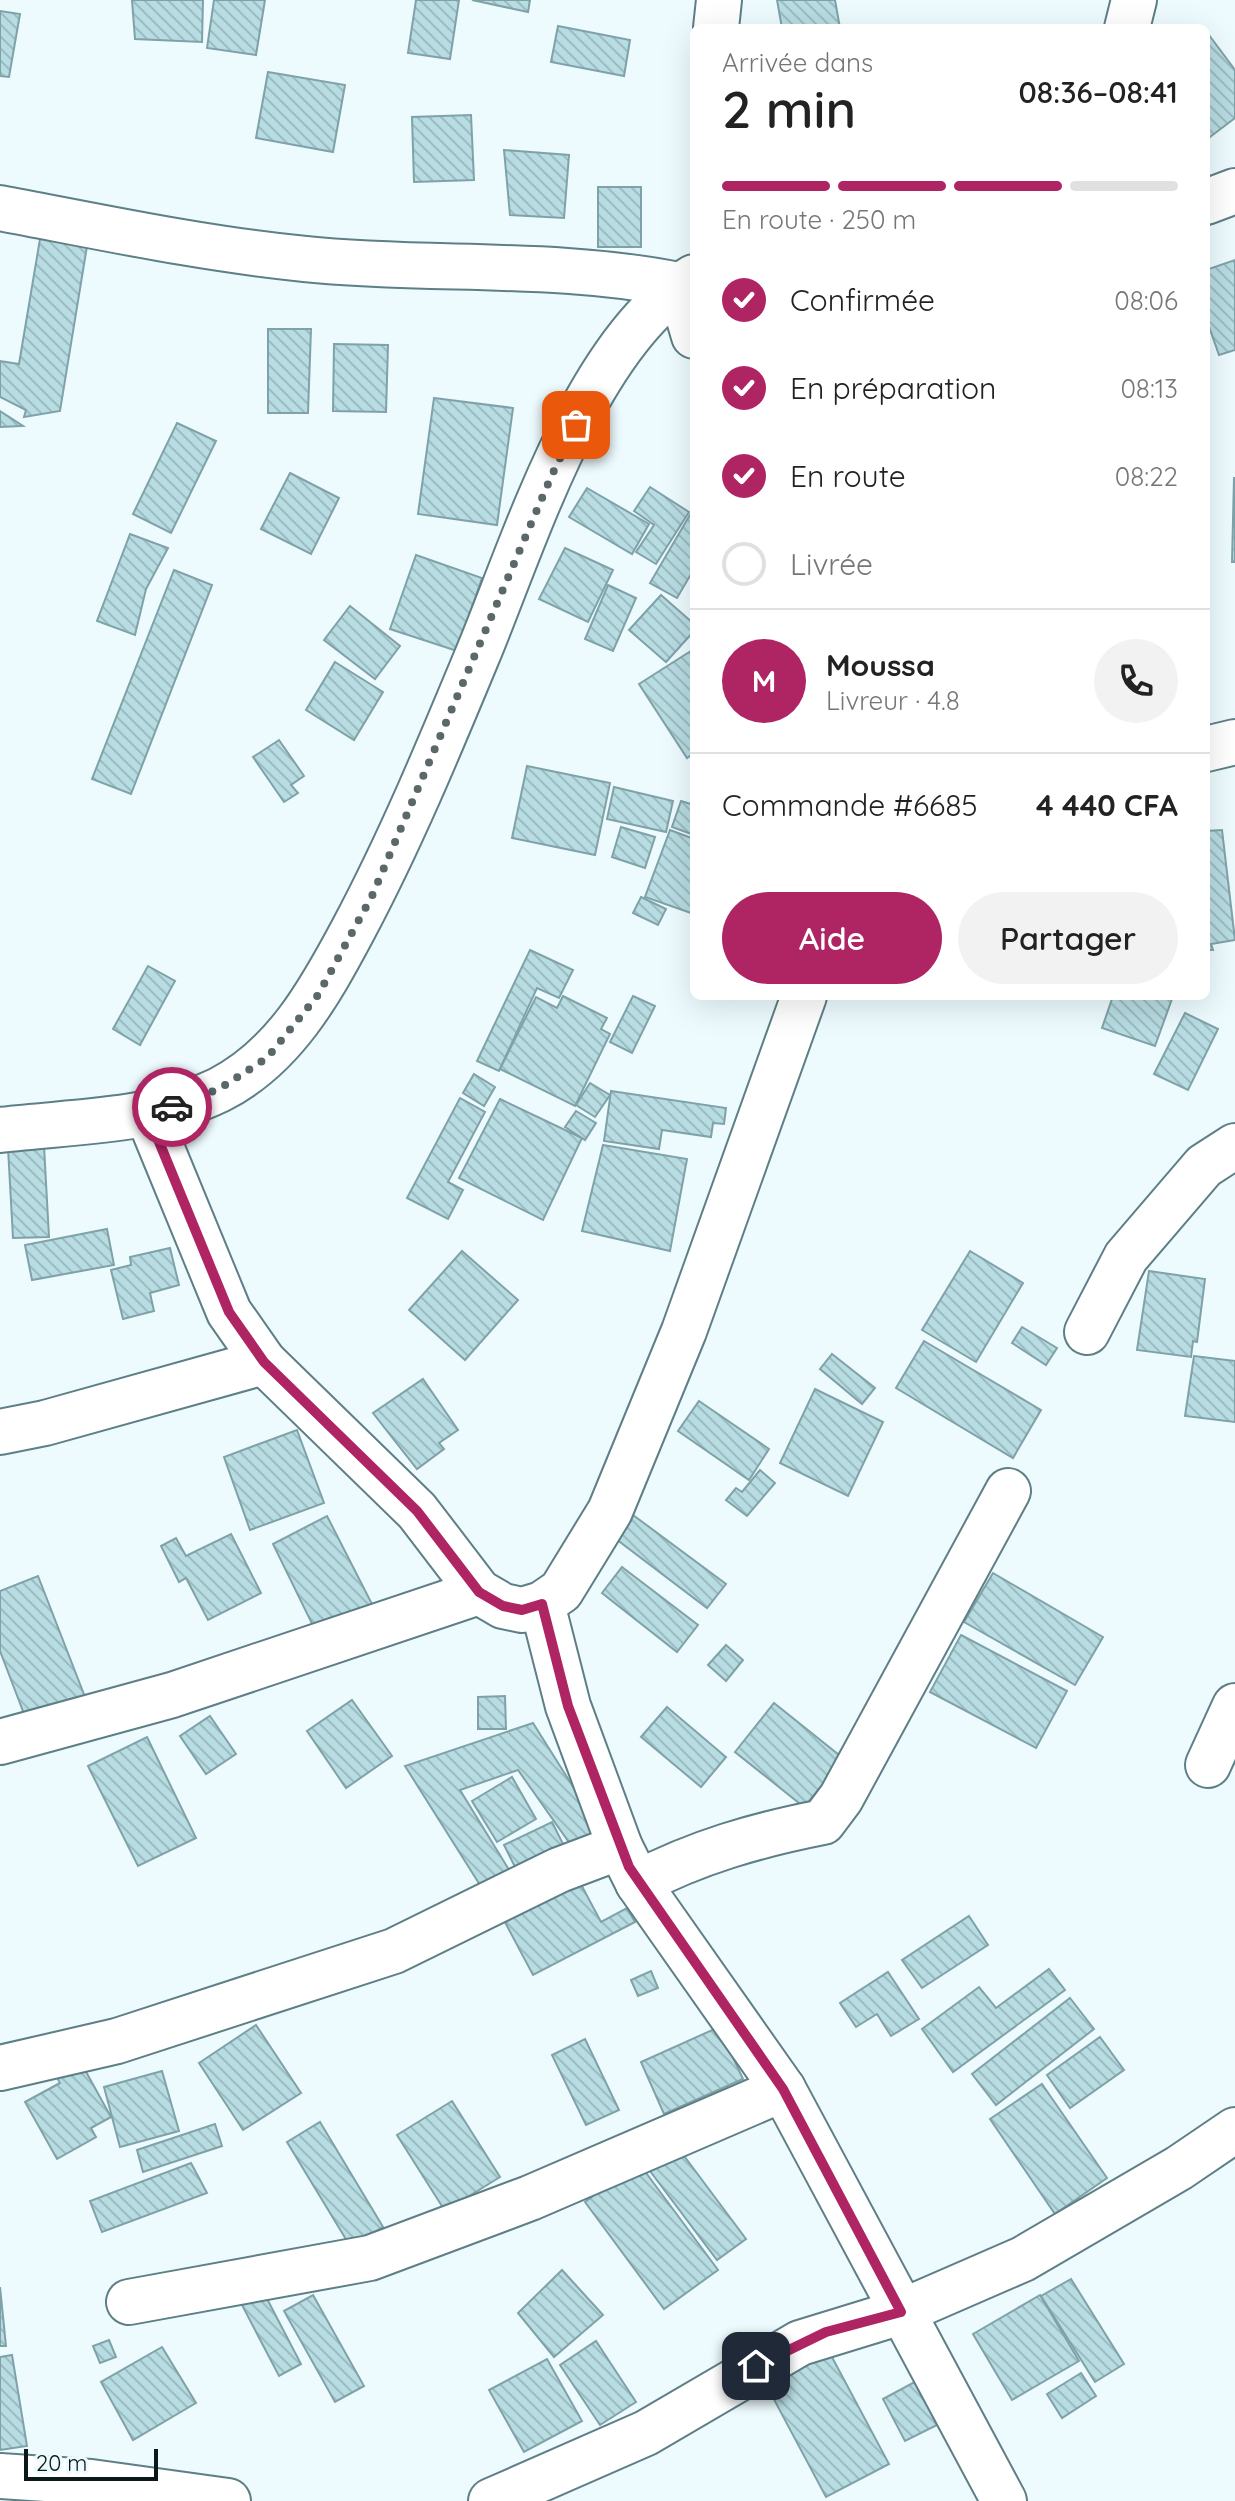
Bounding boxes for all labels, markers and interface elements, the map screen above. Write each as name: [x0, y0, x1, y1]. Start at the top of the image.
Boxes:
text: Arrivée dans: [722, 46, 873, 79]
text: 08:36–08:41: [1018, 73, 1178, 111]
text: 2 min: [722, 76, 856, 141]
text: En route · 250 m: [722, 203, 916, 236]
icon: check: [722, 278, 766, 322]
text: Confirmée: [790, 281, 935, 319]
text: 08:06: [1114, 284, 1178, 317]
icon: check: [722, 366, 766, 410]
text: En préparation: [790, 369, 996, 407]
text: 08:13: [1120, 372, 1178, 405]
pin: [542, 391, 610, 459]
icon: bag: [554, 403, 598, 447]
icon: check: [722, 454, 766, 498]
text: En route: [790, 457, 906, 495]
text: 08:22: [1115, 460, 1178, 493]
text: Livrée: [790, 545, 873, 583]
button: phone: [1094, 639, 1178, 723]
text: Moussa: [826, 646, 935, 684]
text: M: [752, 662, 776, 700]
text: Livreur · 4.8: [826, 684, 960, 717]
text: Commande #6685: [722, 786, 978, 824]
text: 4 440 CFA: [1036, 786, 1178, 824]
button: Aide: [722, 892, 942, 984]
button: Partager: [958, 892, 1178, 984]
courier: [132, 1067, 212, 1147]
icon: car: [150, 1085, 194, 1129]
pin: [722, 2332, 790, 2400]
icon: home: [734, 2344, 778, 2388]
scale bar: [24, 2445, 158, 2481]
text: 20 m: [36, 2449, 87, 2477]

